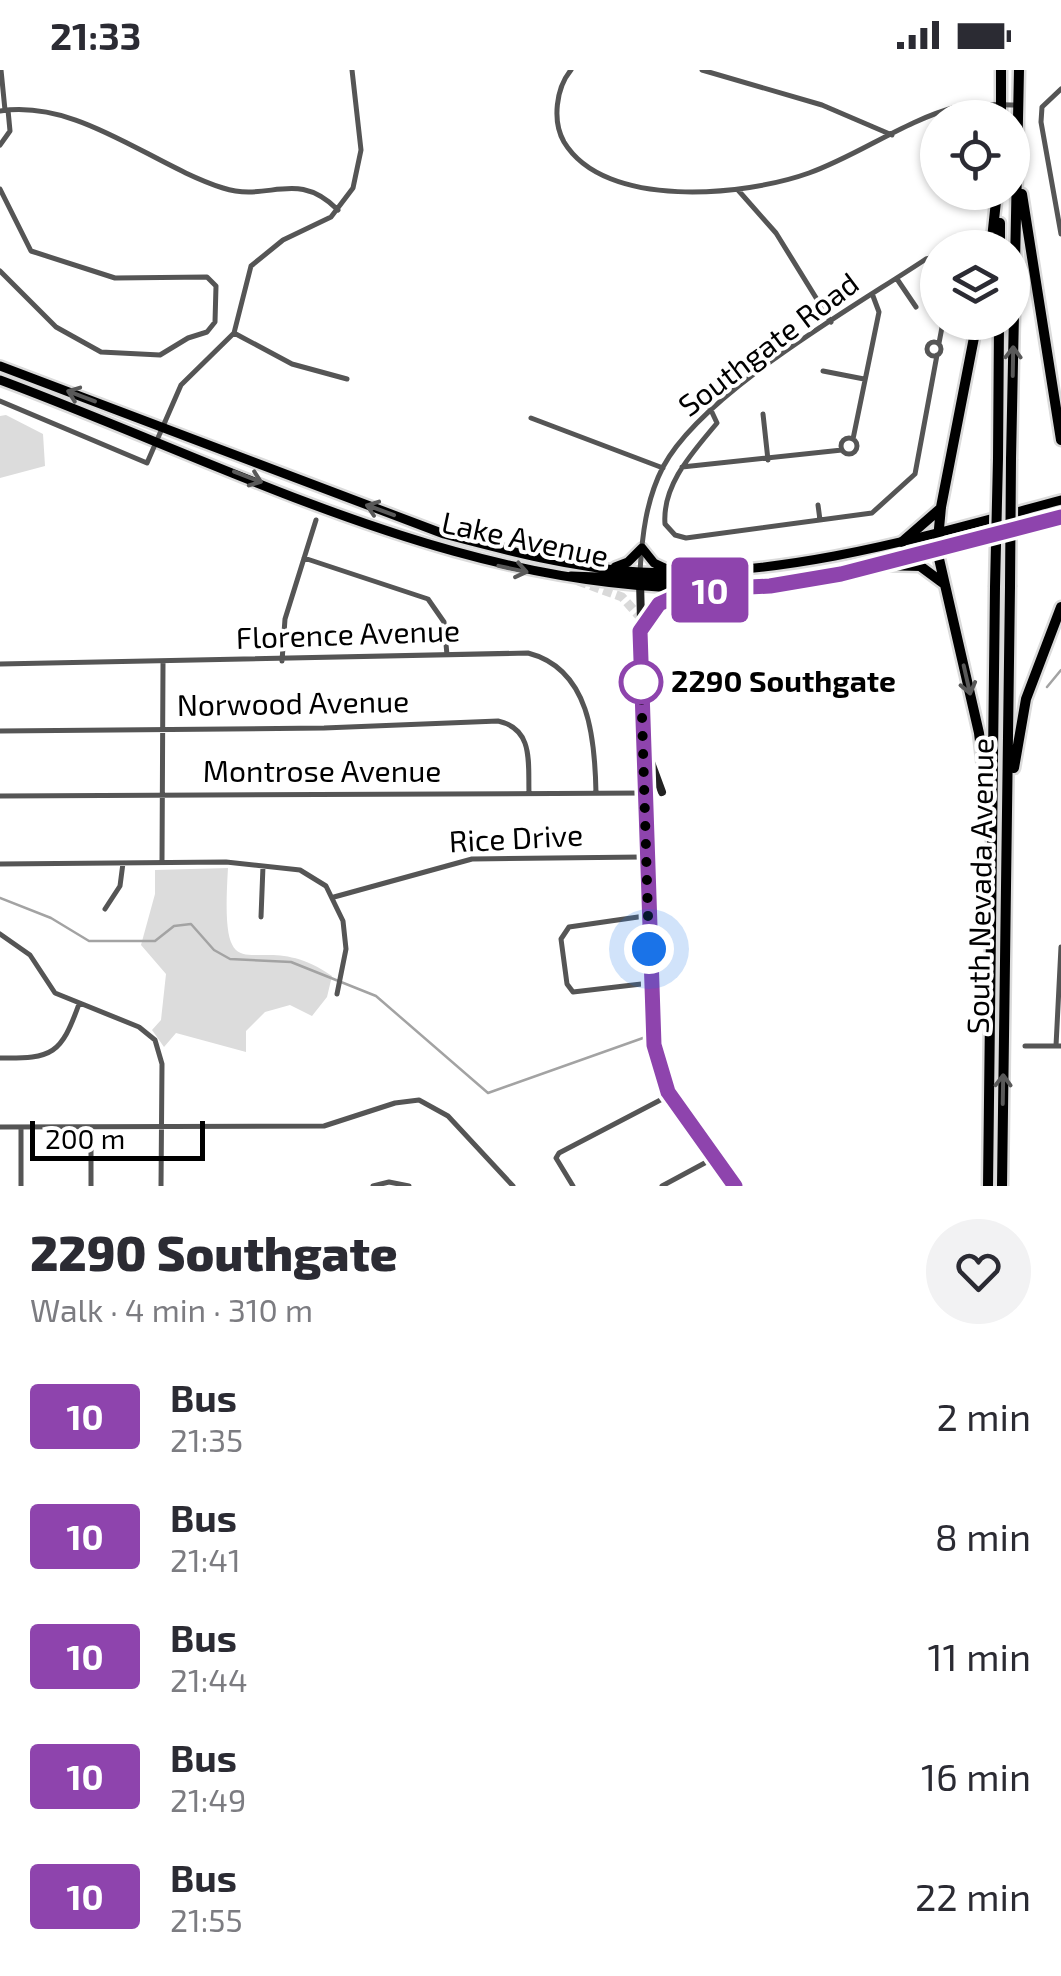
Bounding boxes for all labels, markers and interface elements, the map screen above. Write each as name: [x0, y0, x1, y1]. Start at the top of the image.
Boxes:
text: 21:33: [50, 12, 141, 58]
map controls: [920, 100, 1030, 340]
button: locate: [920, 100, 1030, 210]
button: layers: [920, 230, 1030, 340]
street label: Southgate Road: [671, 264, 865, 423]
one-way arrow: [1004, 346, 1022, 378]
one-way arrow: [67, 386, 97, 404]
one-way arrow: [231, 469, 262, 487]
one-way arrow: [366, 500, 397, 518]
street label: Lake Avenue: [439, 503, 612, 573]
line badge: 10: [665, 558, 755, 622]
one-way arrow: [496, 561, 528, 580]
text: 10: [691, 569, 729, 611]
street label: Florence Avenue: [235, 611, 461, 655]
marker: 2290 Southgate: [620, 661, 662, 703]
place label: 2290 Southgate: [671, 662, 896, 698]
one-way arrow: [959, 663, 977, 695]
street label: Norwood Avenue: [176, 682, 410, 722]
street label: South Nevada Avenue: [958, 738, 1000, 1034]
street label: Montrose Avenue: [203, 752, 441, 788]
street label: Rice Drive: [448, 816, 584, 858]
your location: [624, 924, 674, 974]
one-way arrow: [994, 1073, 1013, 1105]
scale bar: [30, 1116, 205, 1160]
text: 200 m: [45, 1121, 125, 1155]
button: heart: [926, 1219, 1031, 1324]
text: 2290 Southgate: [30, 1223, 398, 1281]
text: Walk · 4 min · 310 m: [30, 1290, 313, 1328]
text: Bus: [170, 1374, 237, 1420]
text: 2 min: [936, 1393, 1031, 1439]
text: 10: [66, 1395, 104, 1437]
text: 21:35: [170, 1420, 243, 1458]
text: Bus: [170, 1494, 237, 1540]
text: 8 min: [935, 1513, 1031, 1559]
text: 10: [66, 1515, 104, 1557]
text: 21:41: [170, 1540, 241, 1578]
text: Bus: [170, 1614, 237, 1660]
text: 11 min: [927, 1633, 1031, 1679]
text: 10: [66, 1635, 104, 1677]
text: 21:44: [170, 1660, 248, 1698]
text: Bus: [170, 1734, 237, 1780]
text: 16 min: [921, 1753, 1031, 1799]
text: 10: [66, 1755, 104, 1797]
text: 21:49: [170, 1780, 246, 1818]
text: Bus: [170, 1854, 237, 1900]
text: 22 min: [915, 1873, 1031, 1919]
text: 10: [66, 1875, 104, 1917]
text: 21:55: [170, 1900, 243, 1938]

